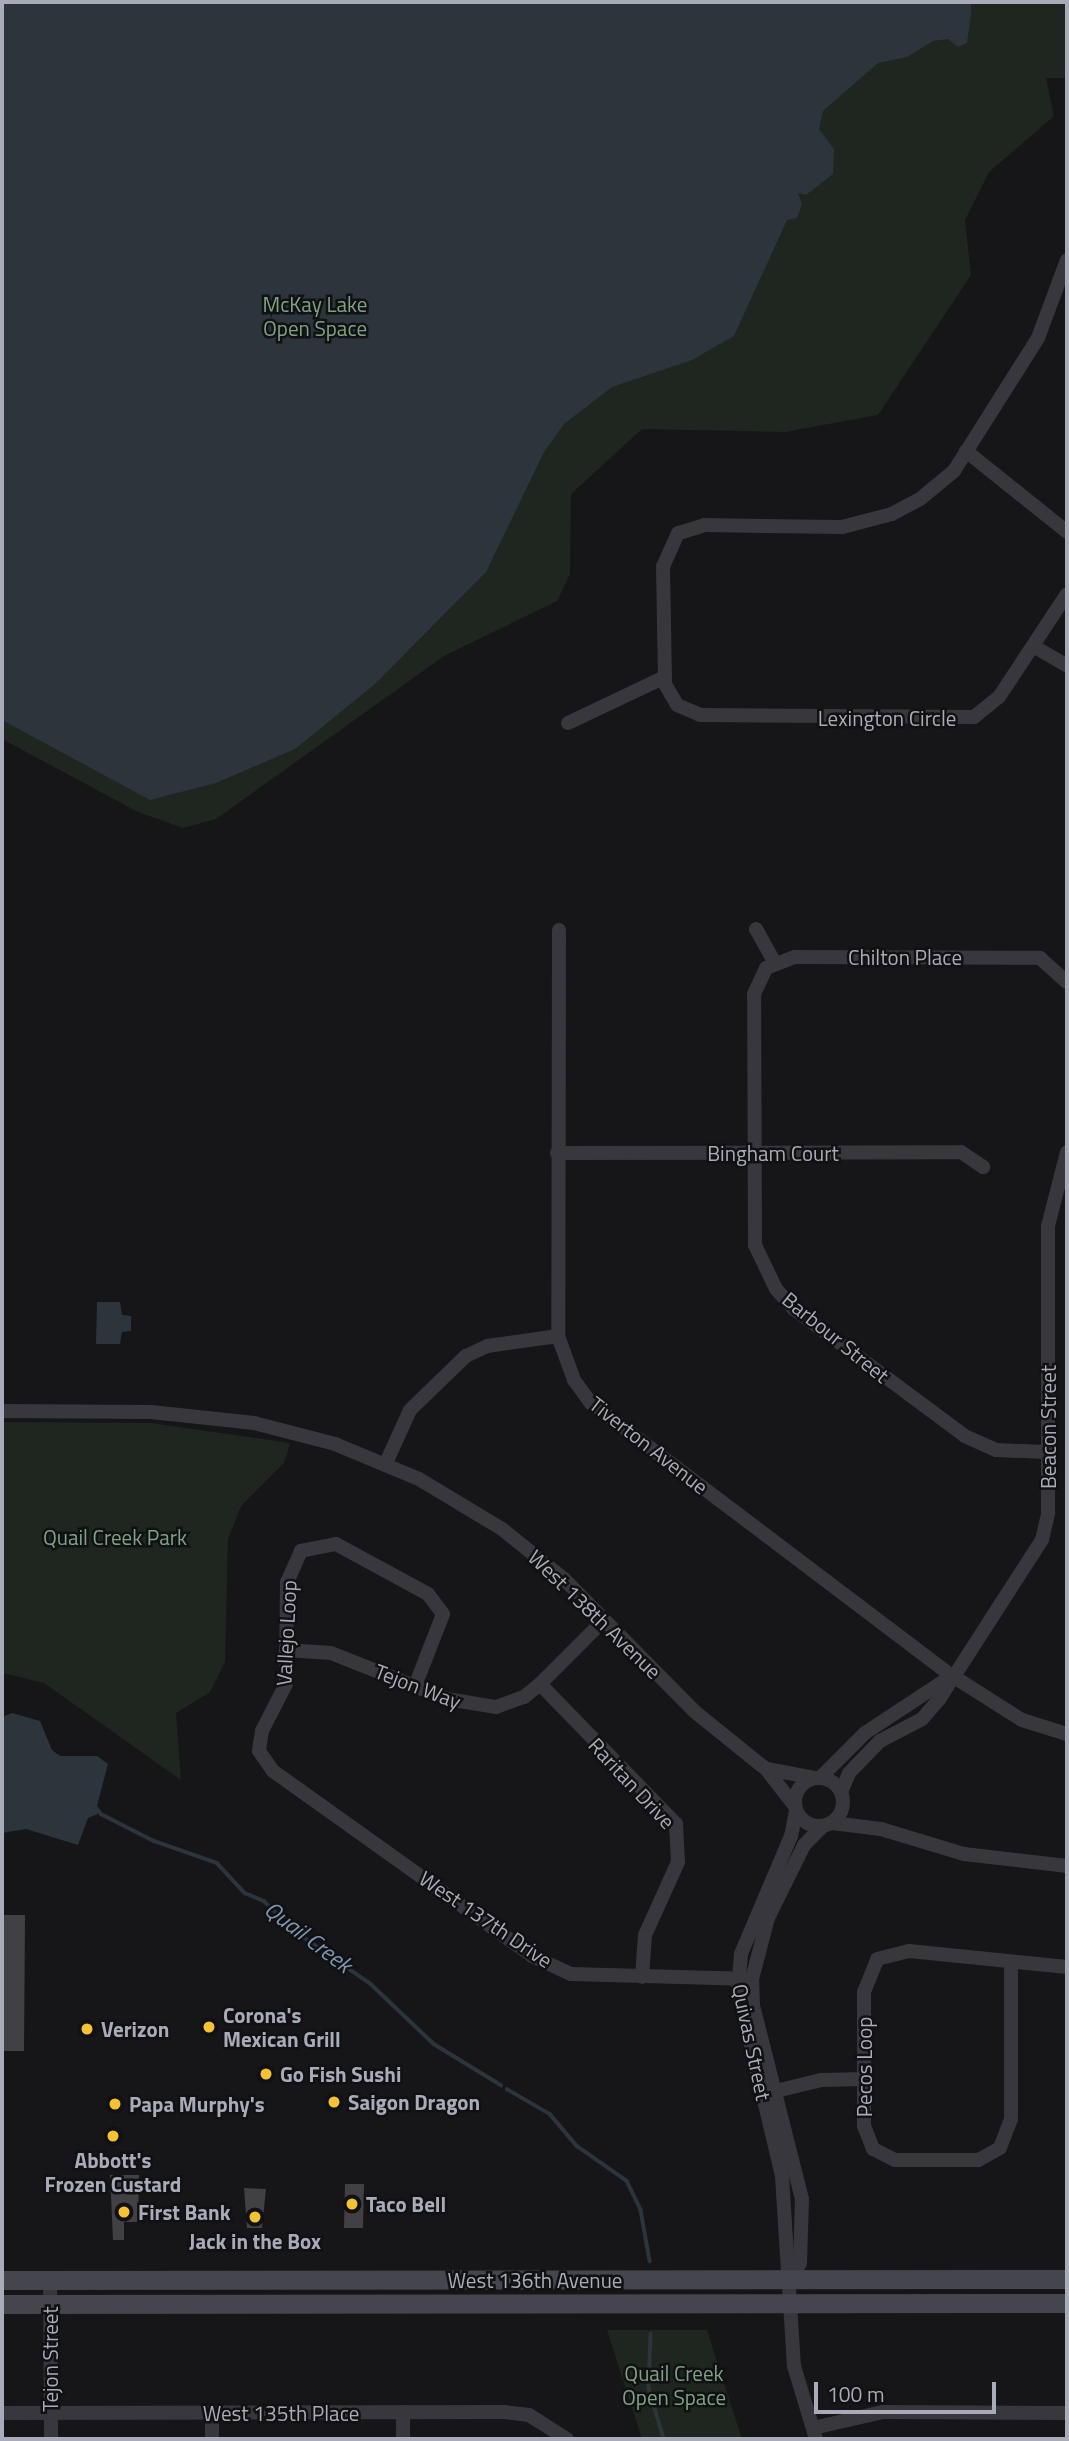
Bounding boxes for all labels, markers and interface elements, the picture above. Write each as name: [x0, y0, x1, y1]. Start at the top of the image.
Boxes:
park label: McKay Lake Open Space: [263, 291, 367, 341]
street label: Lexington Circle: [818, 705, 956, 731]
street label: Chilton Place: [848, 944, 962, 970]
street label: Bingham Court: [707, 1140, 839, 1166]
street label: Barbour Street: [778, 1286, 894, 1388]
street label: Beacon Street: [1035, 1365, 1061, 1489]
street label: Tiverton Avenue: [585, 1391, 713, 1499]
park label: Quail Creek Park: [43, 1524, 187, 1550]
street label: West 138th Avenue: [523, 1544, 667, 1684]
street label: Vallejo Loop: [271, 1579, 301, 1687]
street label: Tejon Way: [371, 1658, 465, 1714]
street label: Raritan Drive: [584, 1732, 680, 1834]
street label: West 137th Drive: [415, 1865, 557, 1973]
water label: Quail Creek: [259, 1895, 357, 1979]
street label: Quivas Street: [727, 1981, 777, 2103]
place label: Corona's Mexican Grill: [223, 2002, 341, 2052]
place label: Verizon: [101, 2016, 169, 2042]
street label: Pecos Loop: [851, 2017, 877, 2117]
marker: Corona's Mexican Grill: [201, 2019, 217, 2035]
marker: Verizon: [79, 2021, 95, 2037]
place label: Go Fish Sushi: [280, 2061, 401, 2087]
marker: Go Fish Sushi: [258, 2066, 274, 2082]
place label: Saigon Dragon: [348, 2089, 480, 2115]
place label: Papa Murphy's: [129, 2091, 265, 2117]
marker: Saigon Dragon: [326, 2094, 342, 2110]
marker: Papa Murphy's: [107, 2096, 123, 2112]
marker: Abbott's Frozen Custard: [105, 2128, 121, 2144]
place label: Abbott's Frozen Custard: [45, 2147, 181, 2197]
place label: Taco Bell: [366, 2191, 446, 2217]
marker: Taco Bell: [344, 2196, 360, 2212]
place label: First Bank: [138, 2199, 231, 2225]
marker: First Bank: [116, 2204, 132, 2220]
marker: Jack in the Box: [247, 2209, 263, 2225]
place label: Jack in the Box: [189, 2228, 321, 2254]
street label: West 136th Avenue: [448, 2267, 622, 2293]
street label: Tejon Street: [37, 2306, 63, 2412]
park label: Quail Creek Open Space: [622, 2360, 726, 2410]
scale bar: [817, 2368, 999, 2412]
text: 100 m: [827, 2378, 884, 2410]
street label: West 135th Place: [203, 2400, 359, 2426]

